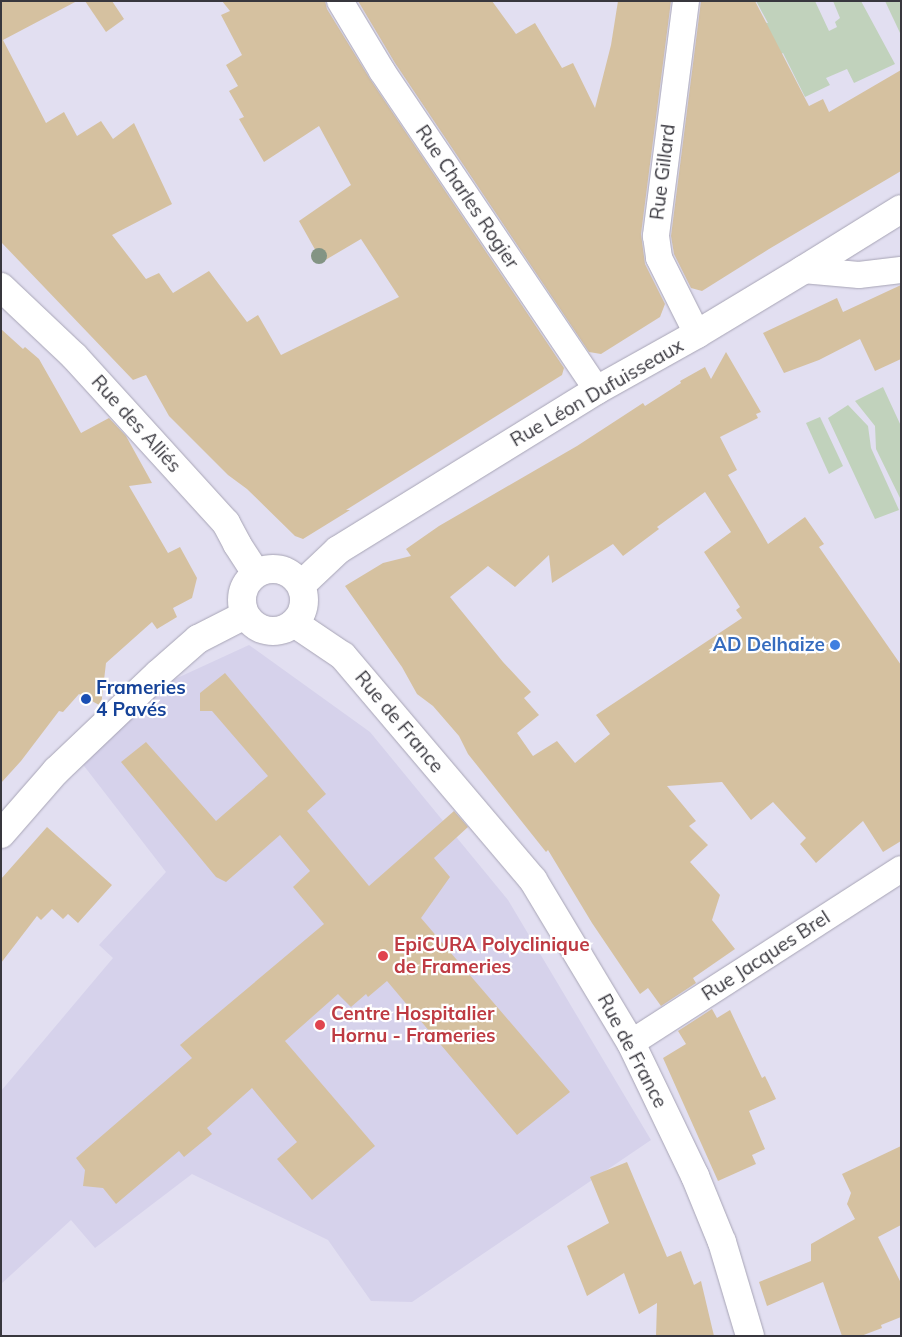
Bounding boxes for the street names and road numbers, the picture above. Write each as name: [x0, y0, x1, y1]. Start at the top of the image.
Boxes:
street label: Rue Charles Rogier: [411, 121, 523, 273]
street label: Rue Gillard: [646, 123, 680, 221]
street label: Rue Léon Dufuisseaux: [507, 334, 687, 452]
street label: Rue des Alliés: [86, 371, 186, 477]
street label: Rue de France: [350, 667, 448, 777]
street label: Rue Jacques Brel: [698, 906, 834, 1006]
street label: Rue de France: [592, 990, 672, 1112]

